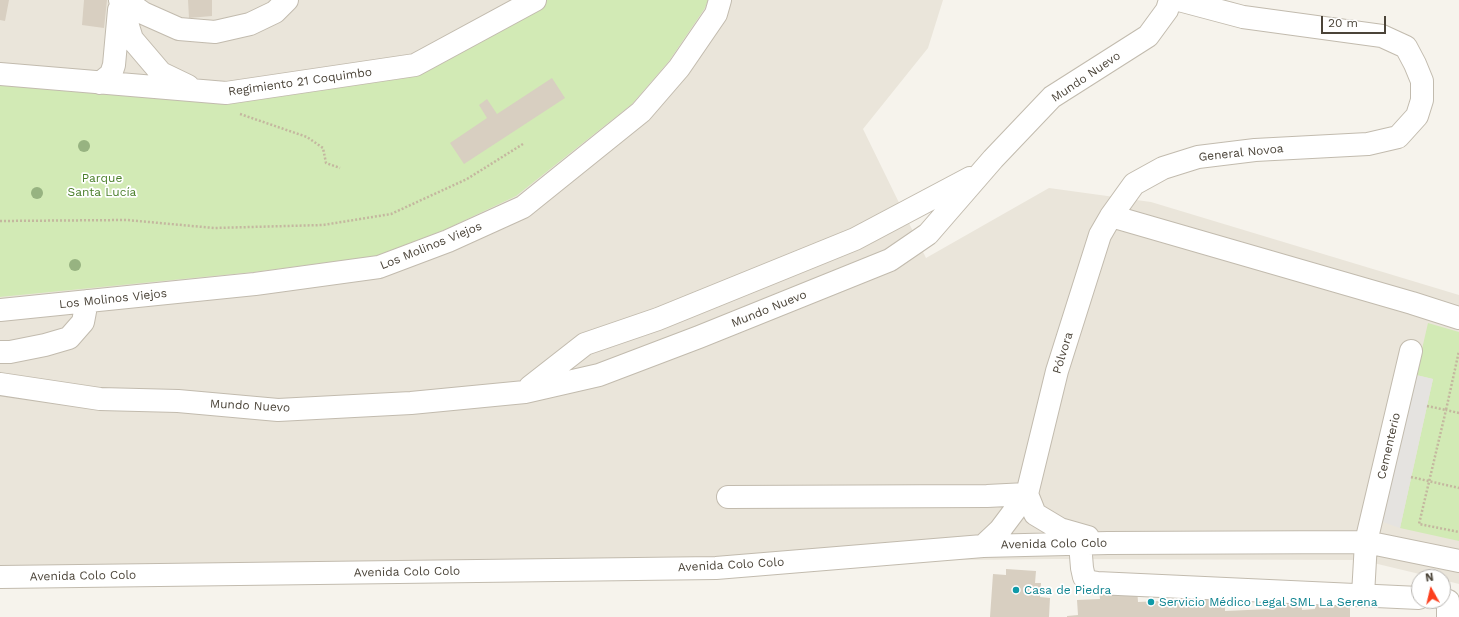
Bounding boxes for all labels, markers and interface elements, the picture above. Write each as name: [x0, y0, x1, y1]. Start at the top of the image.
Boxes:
scale bar: [1323, 8, 1388, 34]
text: 20 m: [1328, 16, 1358, 30]
street label: Mundo Nuevo: [1049, 49, 1123, 105]
street label: Regimiento 21 Coquimbo: [227, 65, 373, 99]
street label: General Novoa: [1198, 141, 1284, 165]
park label: Parque Santa Lucía: [68, 171, 136, 199]
street label: Los Molinos Viejos: [378, 219, 484, 273]
street label: Los Molinos Viejos: [58, 286, 168, 312]
street label: Mundo Nuevo: [729, 287, 809, 331]
street label: Pólvora: [1050, 330, 1076, 376]
street label: Mundo Nuevo: [210, 397, 290, 415]
street label: Cementerio: [1374, 411, 1404, 481]
street label: Avenida Colo Colo: [1001, 536, 1107, 552]
street label: Avenida Colo Colo: [677, 555, 785, 575]
street label: Avenida Colo Colo: [354, 564, 460, 580]
street label: Avenida Colo Colo: [30, 568, 136, 584]
north arrow: [1411, 569, 1451, 609]
text: N: [1424, 571, 1434, 585]
place label: Casa de Piedra: [1024, 583, 1111, 597]
marker: Casa de Piedra: [1011, 585, 1021, 595]
place label: Servicio Médico Legal SML La Serena: [1159, 595, 1378, 609]
marker: Servicio Médico Legal SML La Serena: [1146, 597, 1156, 607]

